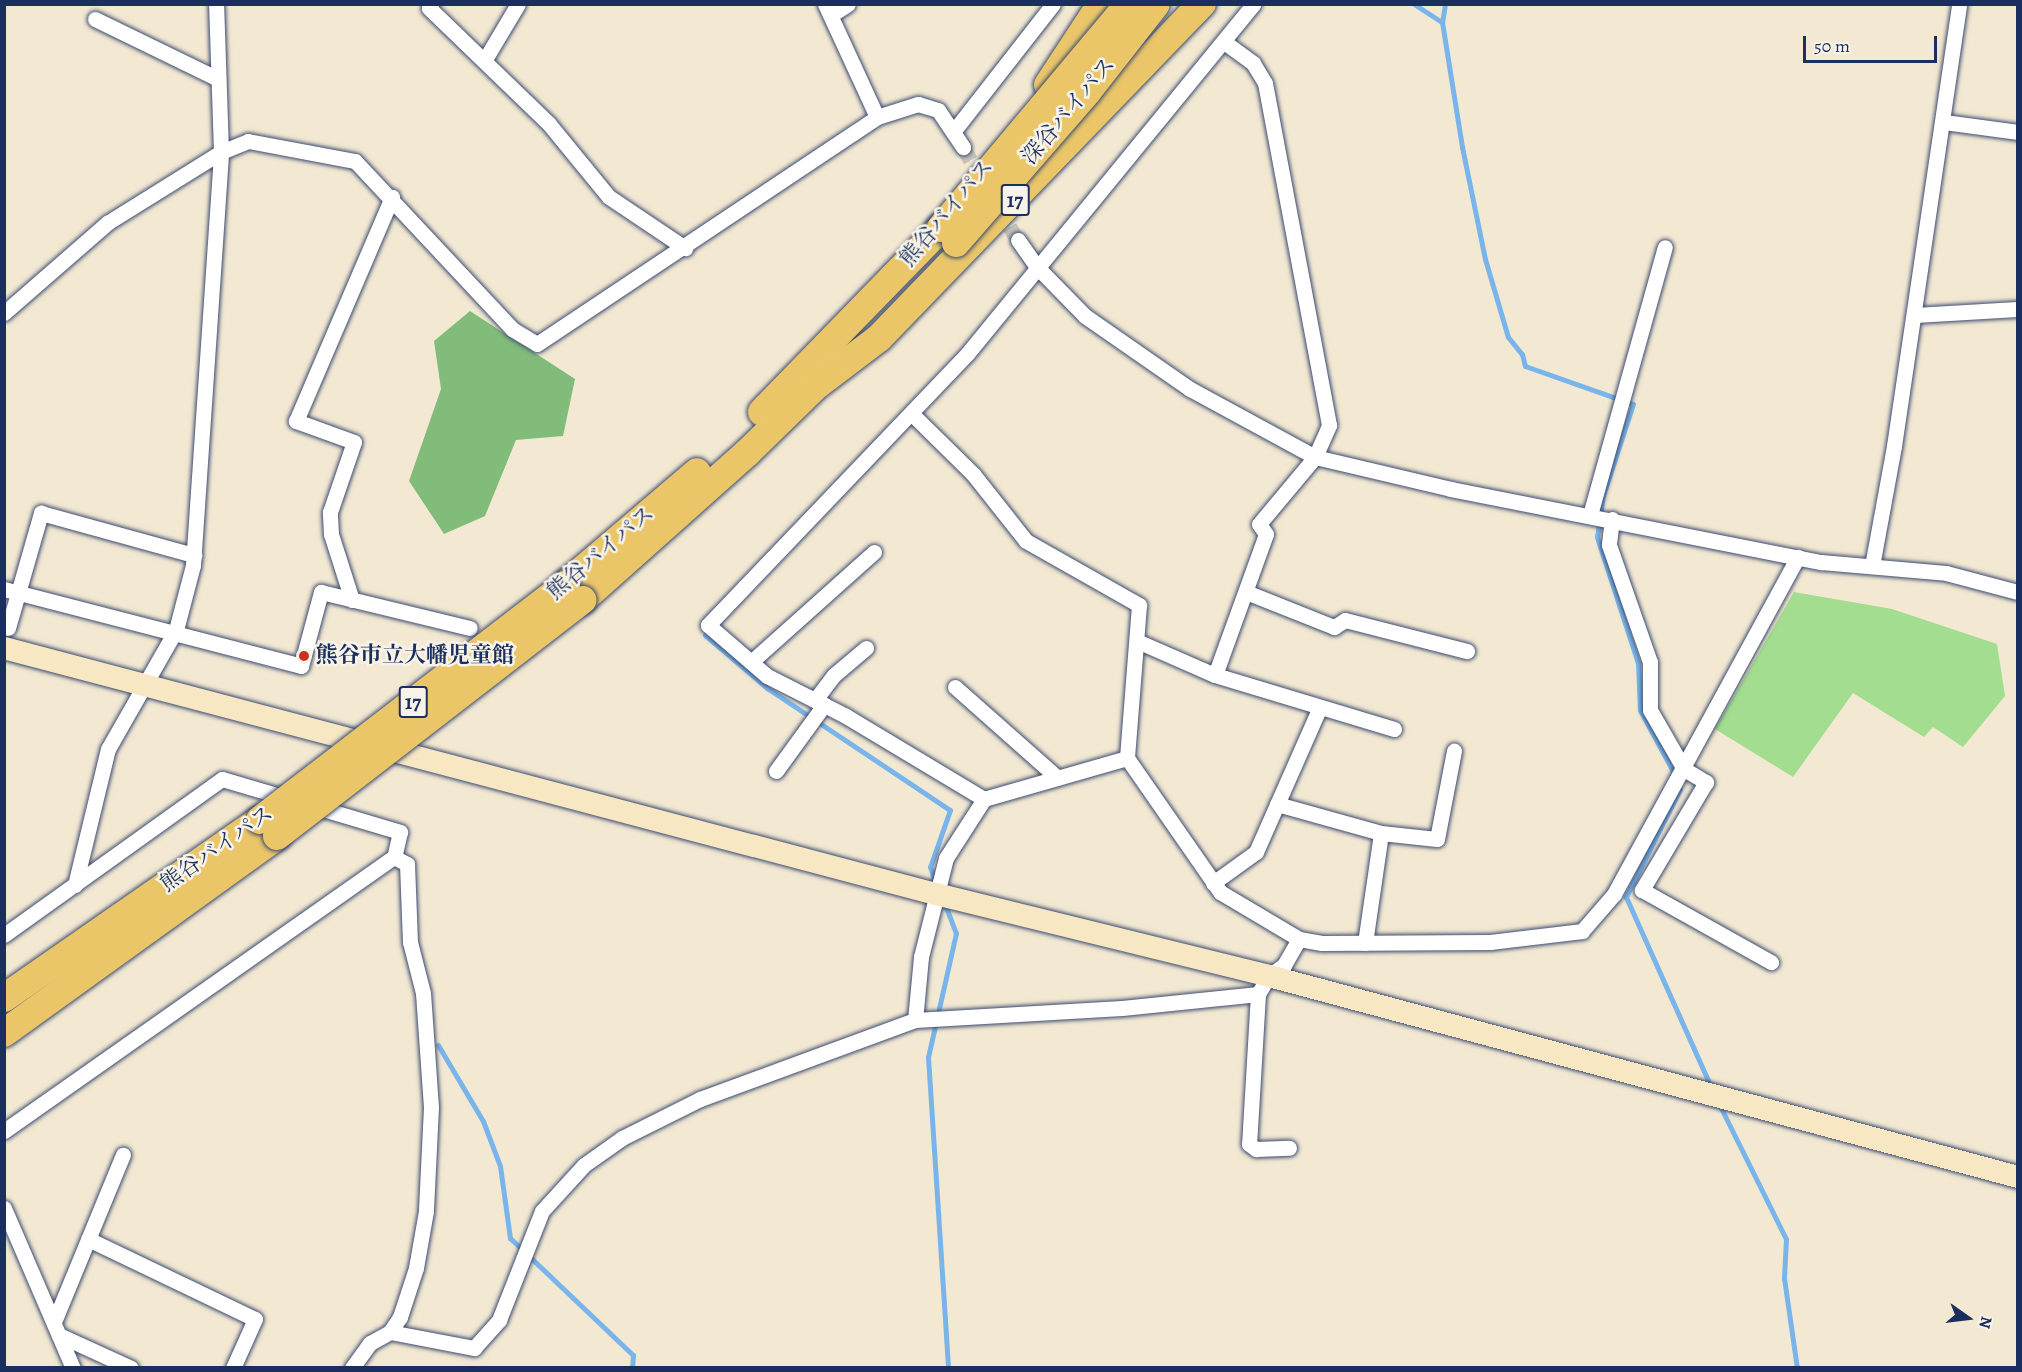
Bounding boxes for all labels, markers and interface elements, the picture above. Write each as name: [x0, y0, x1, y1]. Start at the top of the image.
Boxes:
scale bar: [1806, 24, 1940, 62]
text: 50 m: [1814, 34, 1850, 58]
street label: 深谷バイパス: [1016, 52, 1122, 170]
street label: 熊谷バイパス: [894, 154, 1000, 272]
road number: 17: [1000, 182, 1030, 218]
street label: 熊谷バイパス: [542, 500, 660, 606]
place label: 熊谷市立大幡児童館: [316, 643, 514, 669]
marker: 熊谷市立大幡児童館: [297, 649, 311, 663]
road number: 17: [398, 684, 428, 720]
street label: 熊谷バイパス: [155, 800, 279, 898]
north arrow: [1938, 1288, 1998, 1348]
text: N: [1973, 1314, 1998, 1331]

